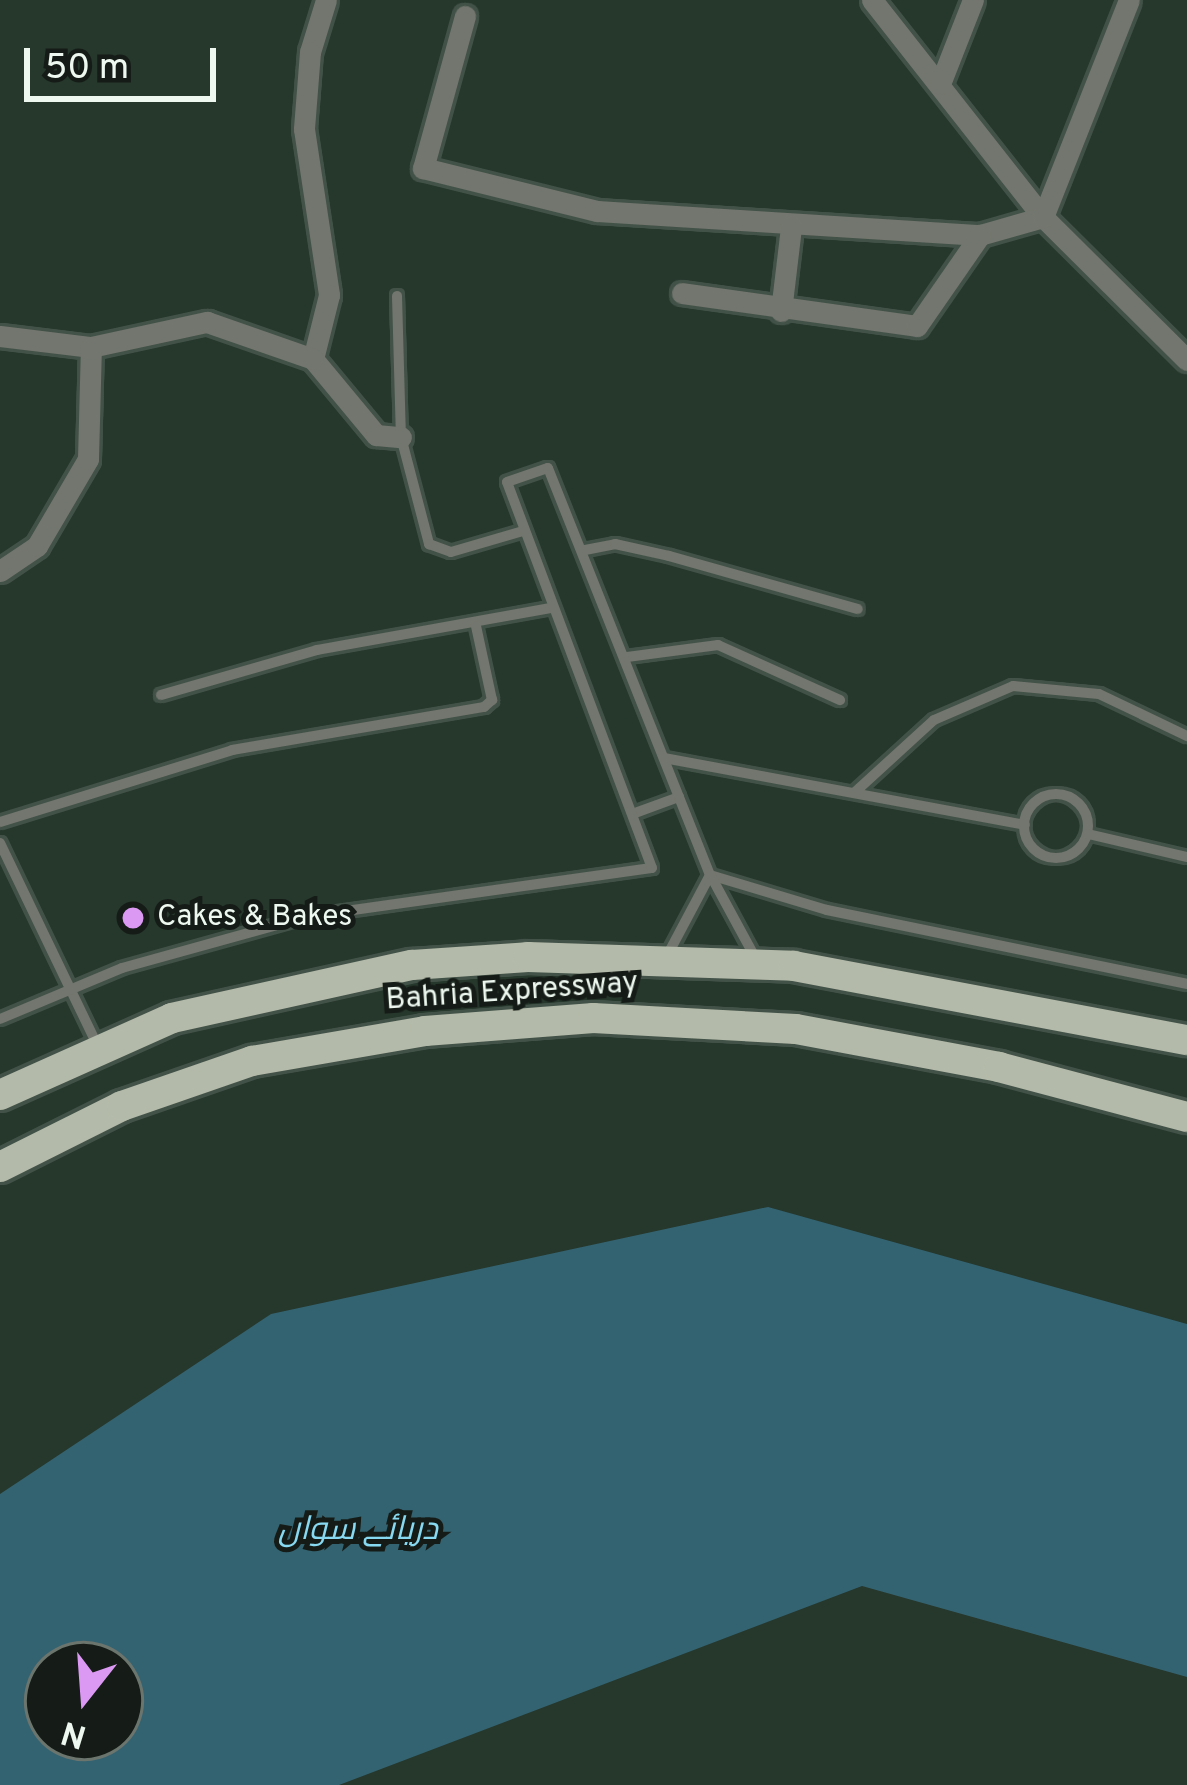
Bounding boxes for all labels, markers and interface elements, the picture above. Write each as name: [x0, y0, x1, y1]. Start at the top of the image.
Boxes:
scale bar: [30, 24, 222, 98]
text: 50 m: [45, 46, 129, 92]
place label: Cakes & Bakes: [157, 900, 352, 936]
marker: Cakes & Bakes: [120, 905, 146, 931]
street label: Bahria Expressway: [385, 966, 639, 1020]
water label: دریائے سواں: [278, 1512, 438, 1552]
north arrow: [24, 1641, 144, 1761]
text: N: [57, 1709, 92, 1756]

